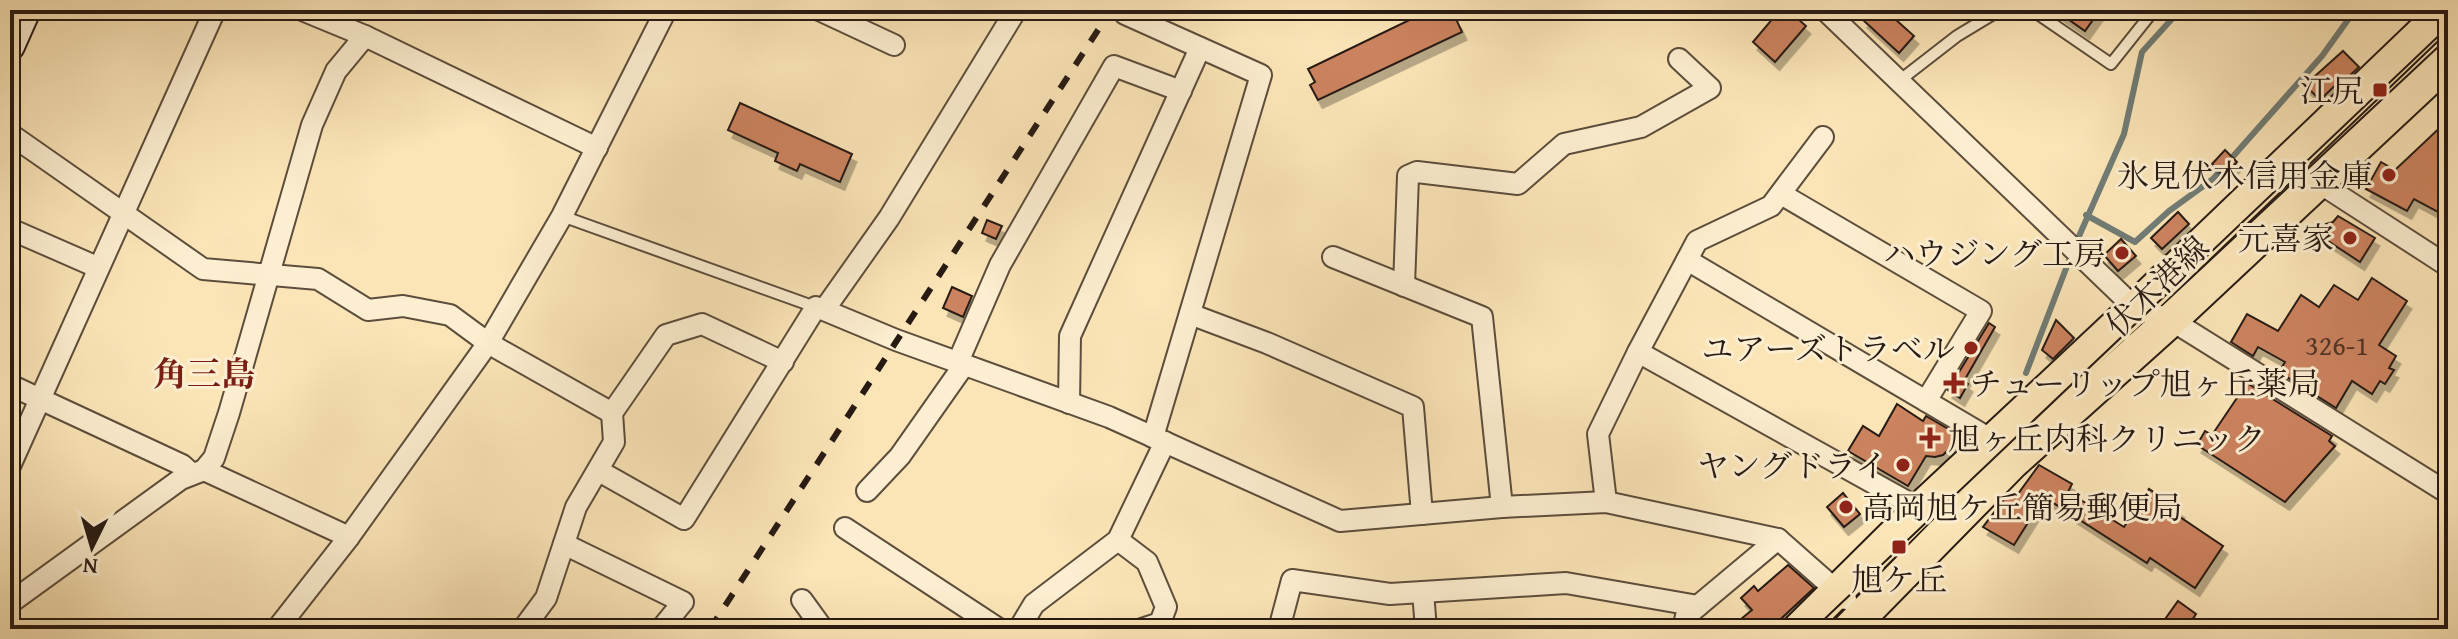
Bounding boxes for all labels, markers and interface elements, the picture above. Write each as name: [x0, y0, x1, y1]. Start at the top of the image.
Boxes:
place label: 江尻: [2300, 67, 2364, 114]
marker: 江尻: [2371, 81, 2389, 99]
place label: 氷見伏木信用金庫: [2117, 152, 2373, 199]
marker: 氷見伏木信用金庫: [2380, 166, 2398, 184]
place label: 元喜家: [2238, 215, 2334, 262]
street label: 伏木港線: [2095, 225, 2219, 347]
marker: 元喜家: [2341, 229, 2359, 247]
place label: ハウジング工房: [1883, 230, 2106, 277]
marker: ハウジング工房: [2113, 244, 2131, 262]
house number: 326-1: [2305, 324, 2369, 365]
place label: ユアーズトラベル: [1702, 325, 1955, 372]
marker: ユアーズトラベル: [1962, 339, 1980, 357]
district label: 角三島: [153, 349, 255, 398]
place label: チューリップ旭ヶ丘薬局: [1970, 360, 2320, 407]
marker: チューリップ旭ヶ丘薬局: [1945, 374, 1963, 392]
place label: 旭ヶ丘内科クリニック: [1948, 415, 2266, 462]
marker: 旭ヶ丘内科クリニック: [1919, 427, 1941, 449]
place label: ヤングドライ: [1697, 442, 1887, 489]
marker: ヤングドライ: [1894, 456, 1912, 474]
place label: 高岡旭ケ丘簡易郵便局: [1862, 484, 2182, 531]
marker: 高岡旭ケ丘簡易郵便局: [1837, 498, 1855, 516]
north arrow: [52, 507, 132, 587]
marker: 旭ケ丘: [1890, 538, 1908, 556]
text: N: [81, 550, 99, 584]
place label: 旭ケ丘: [1851, 556, 1947, 603]

